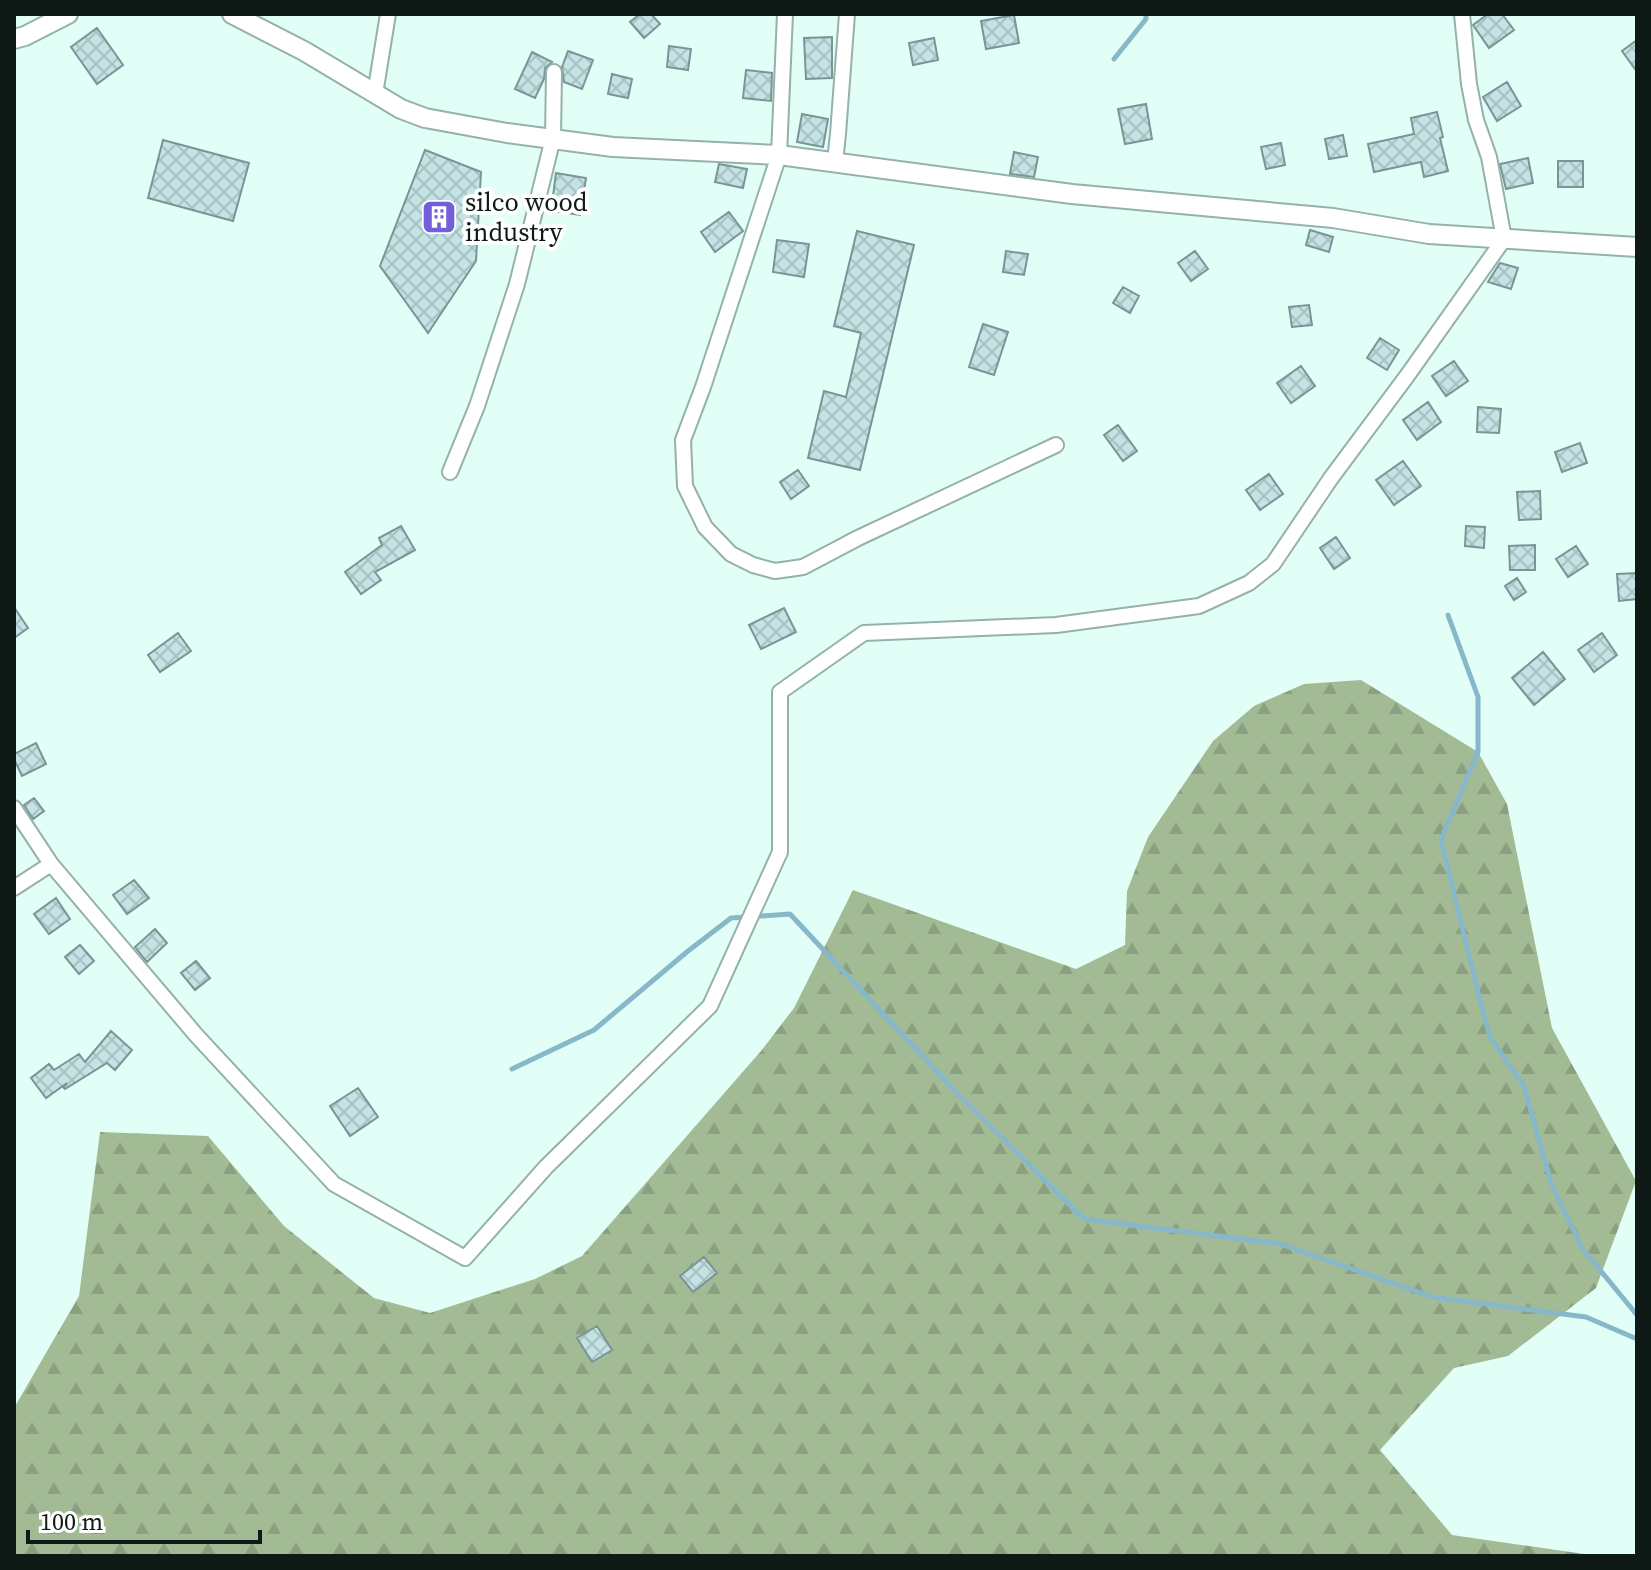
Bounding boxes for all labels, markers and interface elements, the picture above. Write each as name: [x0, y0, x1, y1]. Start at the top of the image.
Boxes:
place label: silco wood industry: [465, 184, 588, 250]
building icon: silco wood industry: [420, 198, 458, 236]
scale bar: [28, 1494, 260, 1544]
text: 100 m: [40, 1505, 103, 1538]

